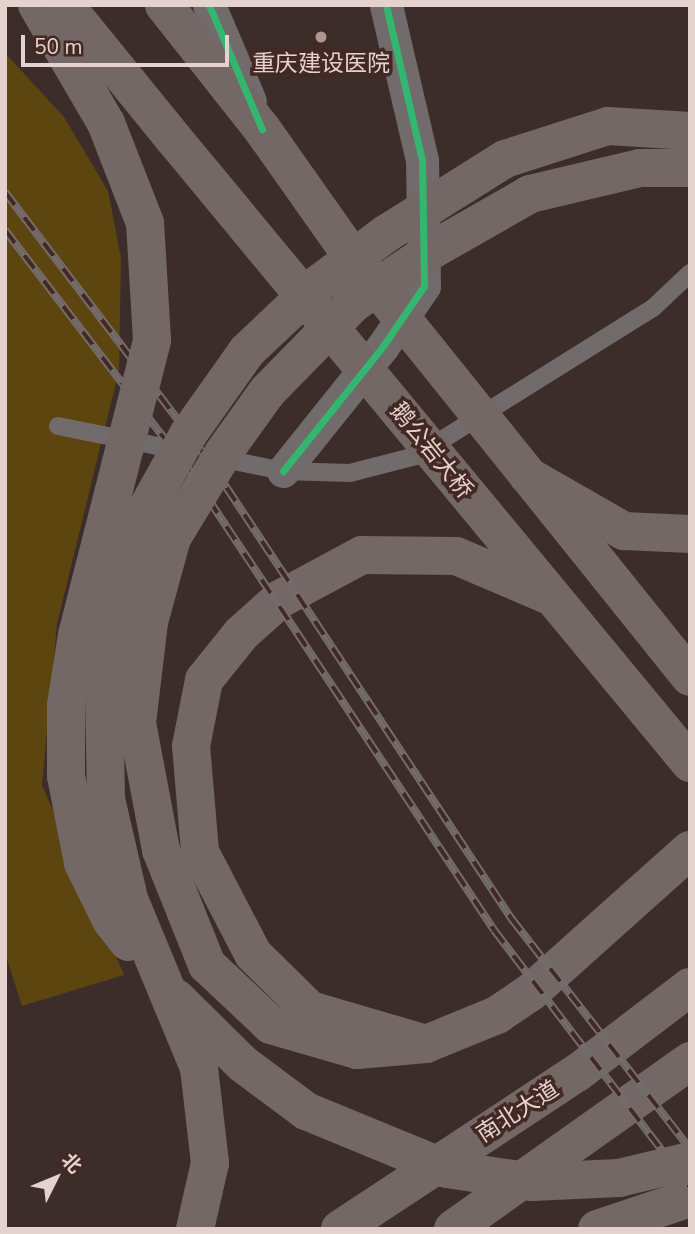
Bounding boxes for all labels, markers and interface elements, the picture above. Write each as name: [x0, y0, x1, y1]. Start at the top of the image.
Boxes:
scale bar: [24, 21, 233, 65]
marker: 重庆建设医院: [311, 27, 331, 47]
text: 50 m: [34, 33, 83, 61]
place label: 重庆建设医院: [252, 50, 390, 78]
street label: 鹅公岩大桥: [384, 398, 478, 504]
street label: 南北大道: [472, 1075, 564, 1149]
north arrow: [21, 1143, 91, 1213]
text: 北: [55, 1148, 87, 1179]

